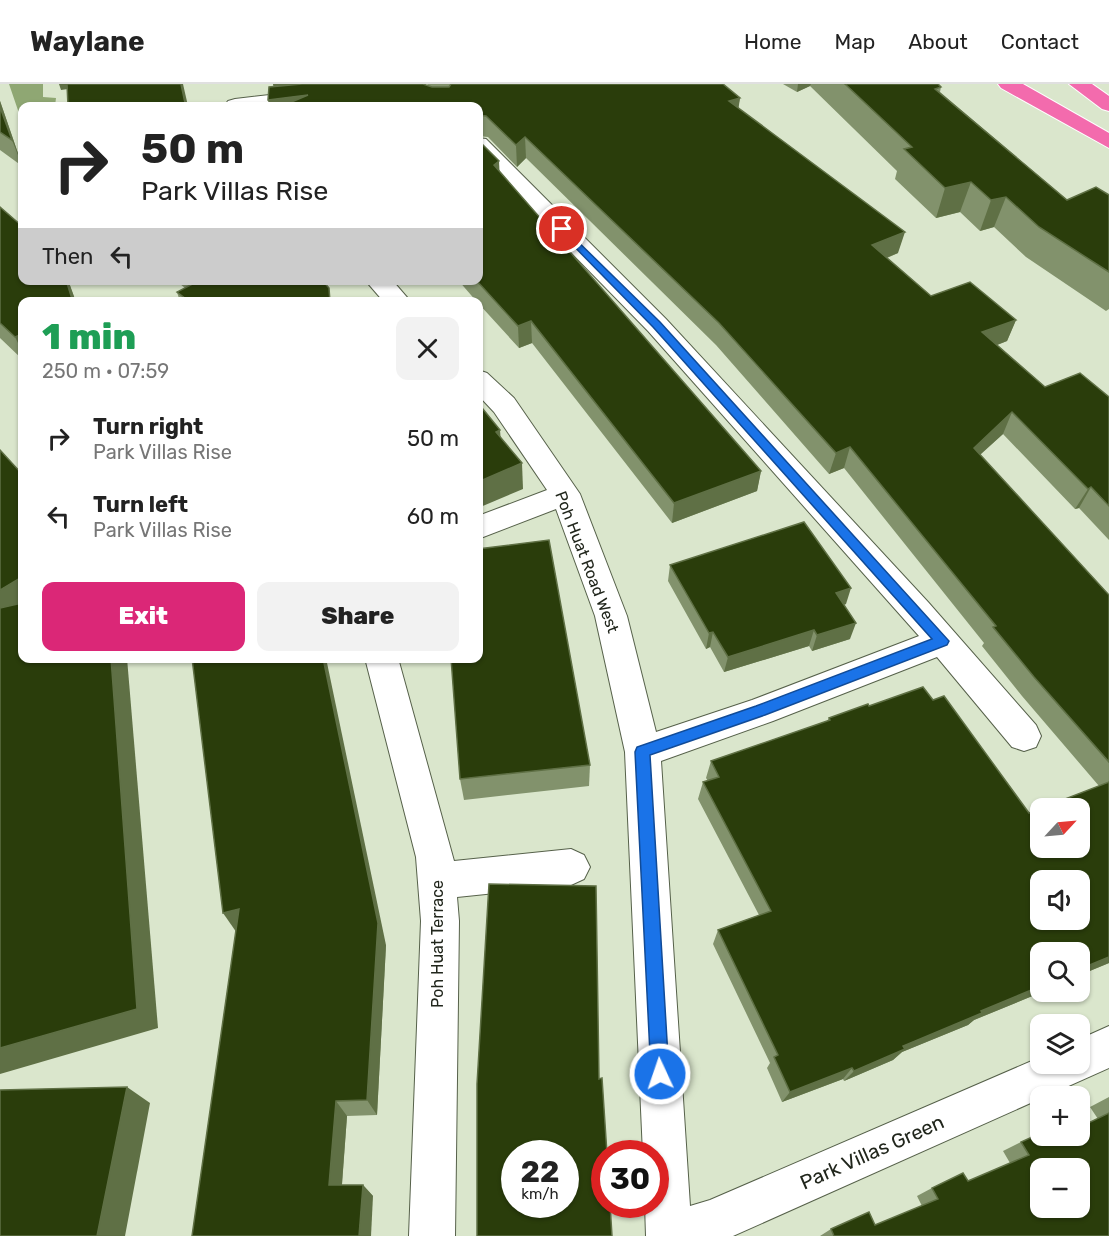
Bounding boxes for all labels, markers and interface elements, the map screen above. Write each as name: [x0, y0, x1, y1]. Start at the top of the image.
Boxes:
text: Waylane: [30, 25, 145, 58]
text: Home: [744, 29, 801, 54]
text: Map: [834, 29, 875, 54]
text: About: [908, 29, 968, 54]
text: Contact: [1001, 29, 1079, 54]
text: 50 m: [141, 124, 244, 174]
icon: right: [42, 126, 120, 204]
text: Park Villas Rise: [141, 175, 328, 207]
pin: [536, 203, 587, 254]
icon: arrive: [545, 212, 578, 245]
icon: left: [105, 240, 138, 273]
text: Then: [42, 243, 93, 270]
text: 1 min: [42, 315, 136, 358]
button: close: [396, 317, 459, 380]
text: 250 m · 07:59: [42, 359, 169, 383]
text: Turn right: [93, 413, 203, 440]
icon: right: [42, 422, 75, 455]
text: 50 m: [407, 425, 459, 452]
text: Park Villas Rise: [93, 440, 232, 464]
street label: Poh Huat Road West: [551, 488, 623, 636]
text: Turn left: [93, 491, 188, 518]
icon: left: [42, 500, 75, 533]
text: 60 m: [407, 503, 459, 530]
text: Park Villas Rise: [93, 518, 232, 542]
button: Exit: [42, 582, 245, 651]
button: Share: [257, 582, 459, 651]
north arrow: [1030, 798, 1090, 858]
map controls: [1030, 798, 1090, 1218]
button: sound: [1030, 870, 1090, 930]
street label: Poh Huat Terrace: [428, 880, 447, 1008]
button: search: [1030, 942, 1090, 1002]
button: layers: [1030, 1014, 1090, 1074]
position arrow: [628, 1042, 692, 1106]
button: +: [1030, 1086, 1090, 1146]
street label: Park Villas Green: [796, 1110, 948, 1194]
speed limit sign: 30: [591, 1140, 669, 1218]
text: 22: [521, 1154, 560, 1190]
button: −: [1030, 1158, 1090, 1218]
text: km/h: [521, 1185, 559, 1203]

